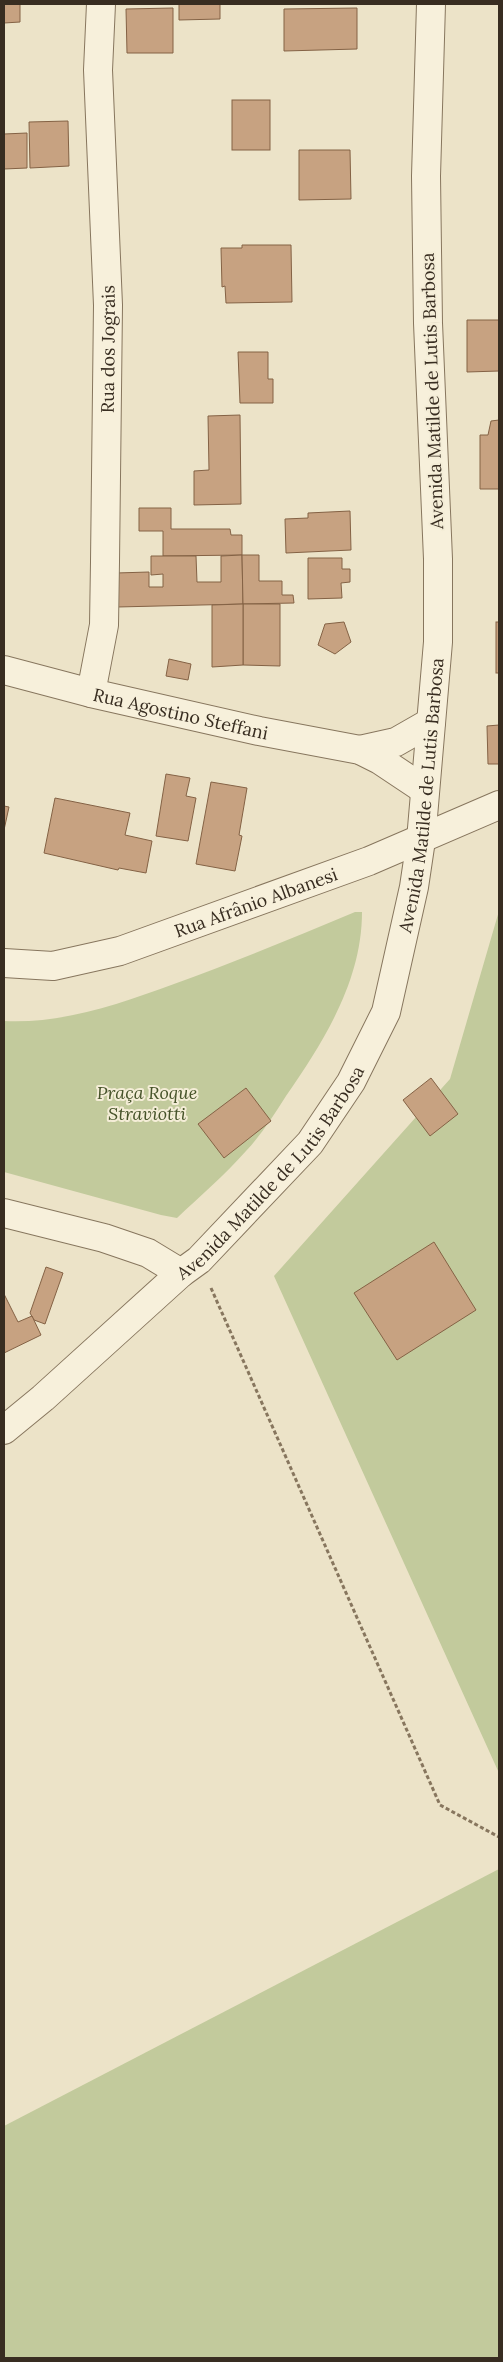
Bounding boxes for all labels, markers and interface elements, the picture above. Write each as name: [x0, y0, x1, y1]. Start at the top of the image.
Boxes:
street label: Avenida Matilde de Lutis Barbosa: [416, 252, 448, 531]
street label: Rua dos Jograis: [95, 285, 120, 413]
street label: Avenida Matilde de Lutis Barbosa: [392, 657, 448, 936]
street label: Rua Agostino Steffani: [91, 682, 270, 744]
street label: Rua Afrânio Albanesi: [171, 862, 340, 942]
street label: Avenida Matilde de Lutis Barbosa: [171, 1062, 369, 1285]
park label: Praça Roque Straviotti: [97, 1081, 197, 1125]

